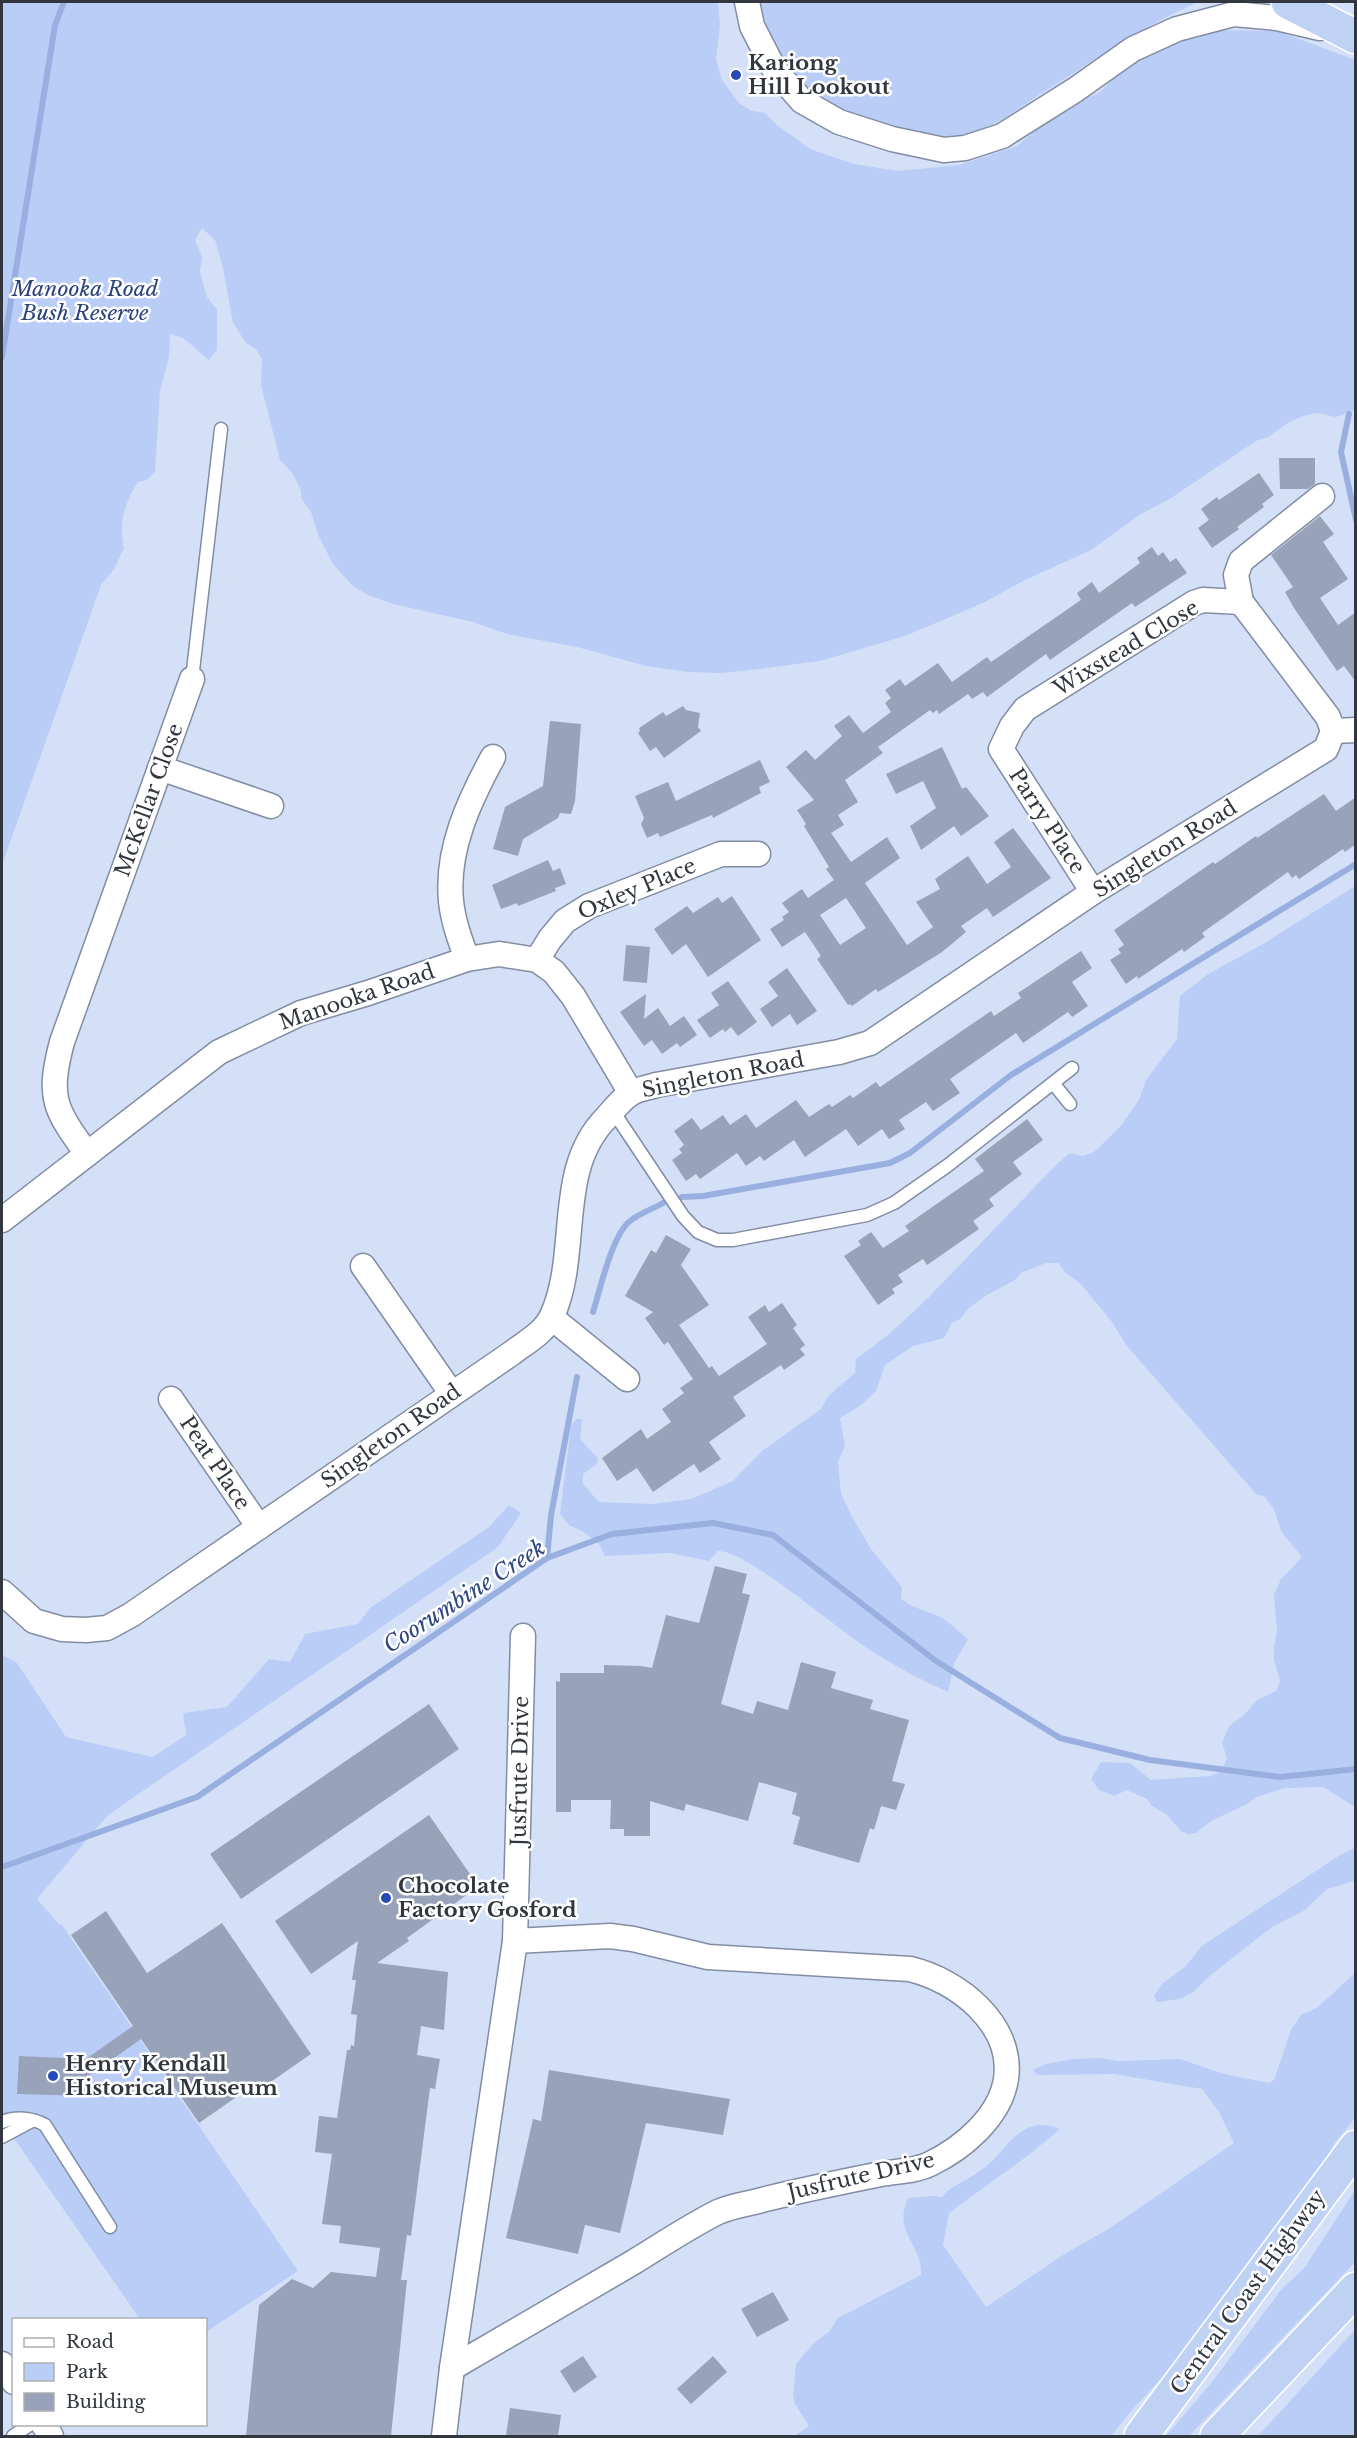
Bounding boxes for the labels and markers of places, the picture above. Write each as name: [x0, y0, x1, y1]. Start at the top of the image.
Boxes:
place label: Kariong Hill Lookout: [748, 50, 890, 100]
marker: Kariong Hill Lookout: [729, 68, 743, 82]
place label: Chocolate Factory Gosford: [398, 1873, 577, 1923]
marker: Chocolate Factory Gosford: [379, 1891, 393, 1905]
place label: Henry Kendall Historical Museum: [65, 2051, 278, 2101]
marker: Henry Kendall Historical Museum: [46, 2069, 60, 2083]

